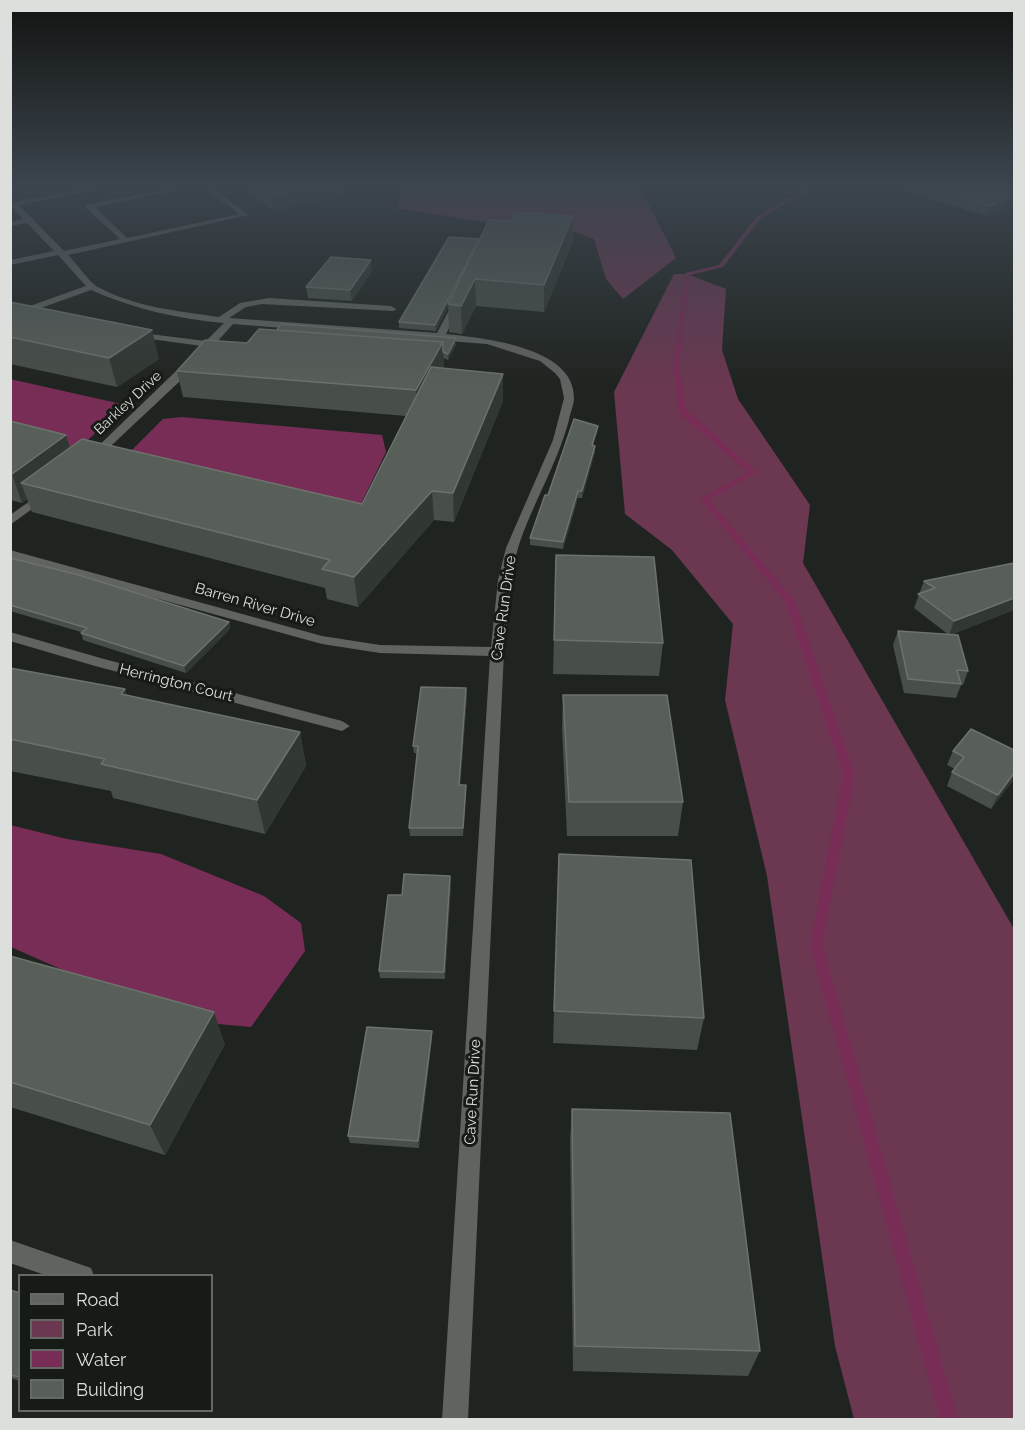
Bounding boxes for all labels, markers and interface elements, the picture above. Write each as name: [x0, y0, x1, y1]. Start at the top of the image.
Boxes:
street label: Barkley Drive: [91, 368, 165, 438]
street label: Cave Run Drive: [488, 554, 520, 662]
street label: Barren River Drive: [193, 579, 317, 631]
street label: Herrington Court: [117, 660, 235, 706]
street label: Cave Run Drive: [461, 1039, 485, 1145]
legend: [18, 1274, 213, 1412]
text: Road: [76, 1289, 119, 1310]
text: Park: [76, 1319, 113, 1340]
text: Water: [76, 1349, 126, 1370]
text: Building: [76, 1379, 144, 1400]

